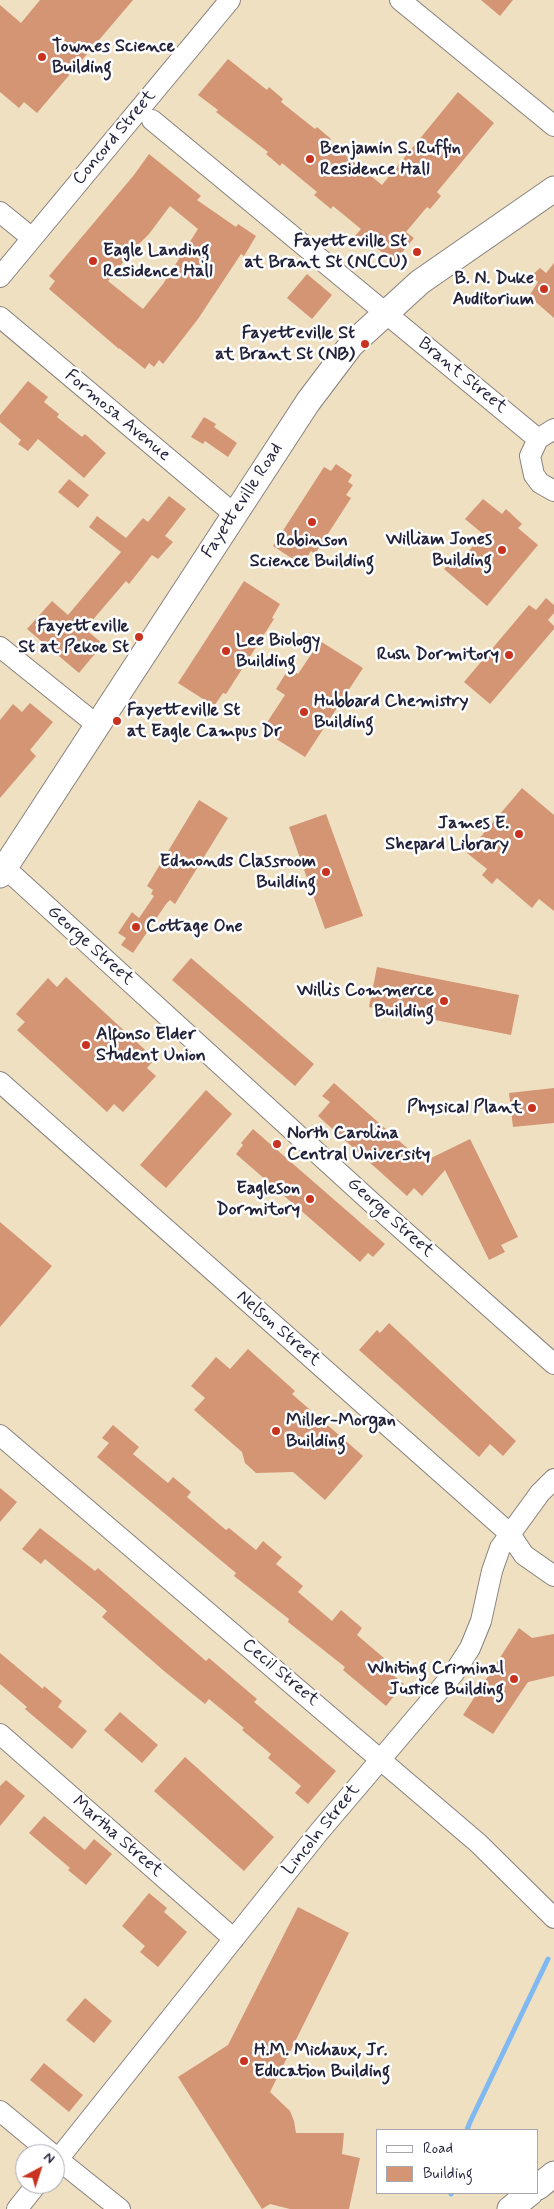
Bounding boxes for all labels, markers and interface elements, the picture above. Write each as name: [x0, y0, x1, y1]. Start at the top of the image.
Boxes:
place label: Townes Science Building: [52, 36, 175, 78]
marker: Townes Science Building: [36, 51, 48, 63]
street label: Concord Street: [69, 86, 161, 190]
place label: Benjamin S. Ruffin Residence Hall: [320, 138, 461, 180]
marker: Benjamin S. Ruffin Residence Hall: [304, 153, 316, 165]
place label: Fayetteville St at Brant St (NCCU): [244, 231, 407, 274]
place label: Eagle Landing Residence Hall: [103, 240, 213, 282]
marker: Fayetteville St at Brant St (NCCU): [411, 246, 423, 258]
marker: Eagle Landing Residence Hall: [87, 255, 99, 267]
place label: B. N. Duke Auditorium: [453, 268, 534, 310]
marker: B. N. Duke Auditorium: [538, 283, 550, 295]
place label: Fayetteville St at Brant St (NB): [215, 323, 355, 366]
street label: Brant Street: [413, 333, 511, 419]
marker: Fayetteville St at Brant St (NB): [359, 338, 371, 350]
street label: Formosa Avenue: [60, 365, 174, 467]
street label: Fayetteville Road: [198, 440, 288, 562]
marker: Robinson Science Building: [306, 516, 318, 528]
place label: William Jones Building: [386, 529, 492, 572]
place label: Robinson Science Building: [250, 530, 374, 572]
marker: William Jones Building: [496, 544, 508, 556]
place label: Fayetteville St at Pekoe St: [18, 616, 129, 659]
place label: Lee Biology Building: [236, 630, 320, 672]
marker: Fayetteville St at Pekoe St: [133, 631, 145, 643]
place label: Rush Dormitory: [377, 644, 499, 666]
marker: Lee Biology Building: [220, 645, 232, 657]
marker: Rush Dormitory: [503, 649, 515, 661]
place label: Hubbard Chemistry Building: [314, 691, 468, 734]
place label: Fayetteville St at Eagle Campus Dr: [127, 700, 281, 742]
marker: Hubbard Chemistry Building: [298, 706, 310, 718]
marker: Fayetteville St at Eagle Campus Dr: [111, 715, 123, 727]
place label: James E. Shepard Library: [385, 813, 509, 856]
marker: James E. Shepard Library: [513, 828, 525, 840]
place label: Edmonds Classroom Building: [160, 851, 316, 894]
marker: Edmonds Classroom Building: [320, 866, 332, 878]
street label: George Street: [42, 901, 138, 991]
place label: Cottage One: [146, 916, 243, 938]
marker: Cottage One: [130, 921, 142, 933]
place label: Willis Commerce Building: [297, 980, 434, 1022]
marker: Willis Commerce Building: [438, 995, 450, 1007]
place label: Alfonso Elder Student Union: [96, 1024, 206, 1066]
marker: Alfonso Elder Student Union: [80, 1039, 92, 1051]
place label: Physical Plant: [407, 1097, 522, 1119]
marker: Physical Plant: [526, 1102, 538, 1114]
place label: North Carolina Central University: [287, 1123, 430, 1166]
marker: North Carolina Central University: [271, 1138, 283, 1150]
street label: George Street: [342, 1173, 438, 1263]
place label: Eagleson Dormitory: [216, 1178, 300, 1220]
marker: Eagleson Dormitory: [304, 1193, 316, 1205]
street label: Nelson Street: [231, 1287, 325, 1371]
place label: Miller-Morgan Building: [286, 1410, 396, 1452]
marker: Miller-Morgan Building: [270, 1425, 282, 1437]
street label: Cecil Street: [237, 1634, 323, 1712]
place label: Whiting Criminal Justice Building: [367, 1658, 504, 1700]
marker: Whiting Criminal Justice Building: [508, 1673, 520, 1685]
street label: Lincoln Street: [279, 1780, 365, 1880]
street label: Martha Street: [67, 1792, 167, 1882]
place label: H.M. Michaux, Jr. Education Building: [254, 2040, 390, 2082]
marker: H.M. Michaux, Jr. Education Building: [238, 2055, 250, 2067]
legend: [376, 2129, 539, 2194]
text: Road: [423, 2139, 453, 2159]
north arrow: [15, 2144, 65, 2194]
text: N: [40, 2148, 58, 2168]
text: Building: [423, 2164, 473, 2184]

